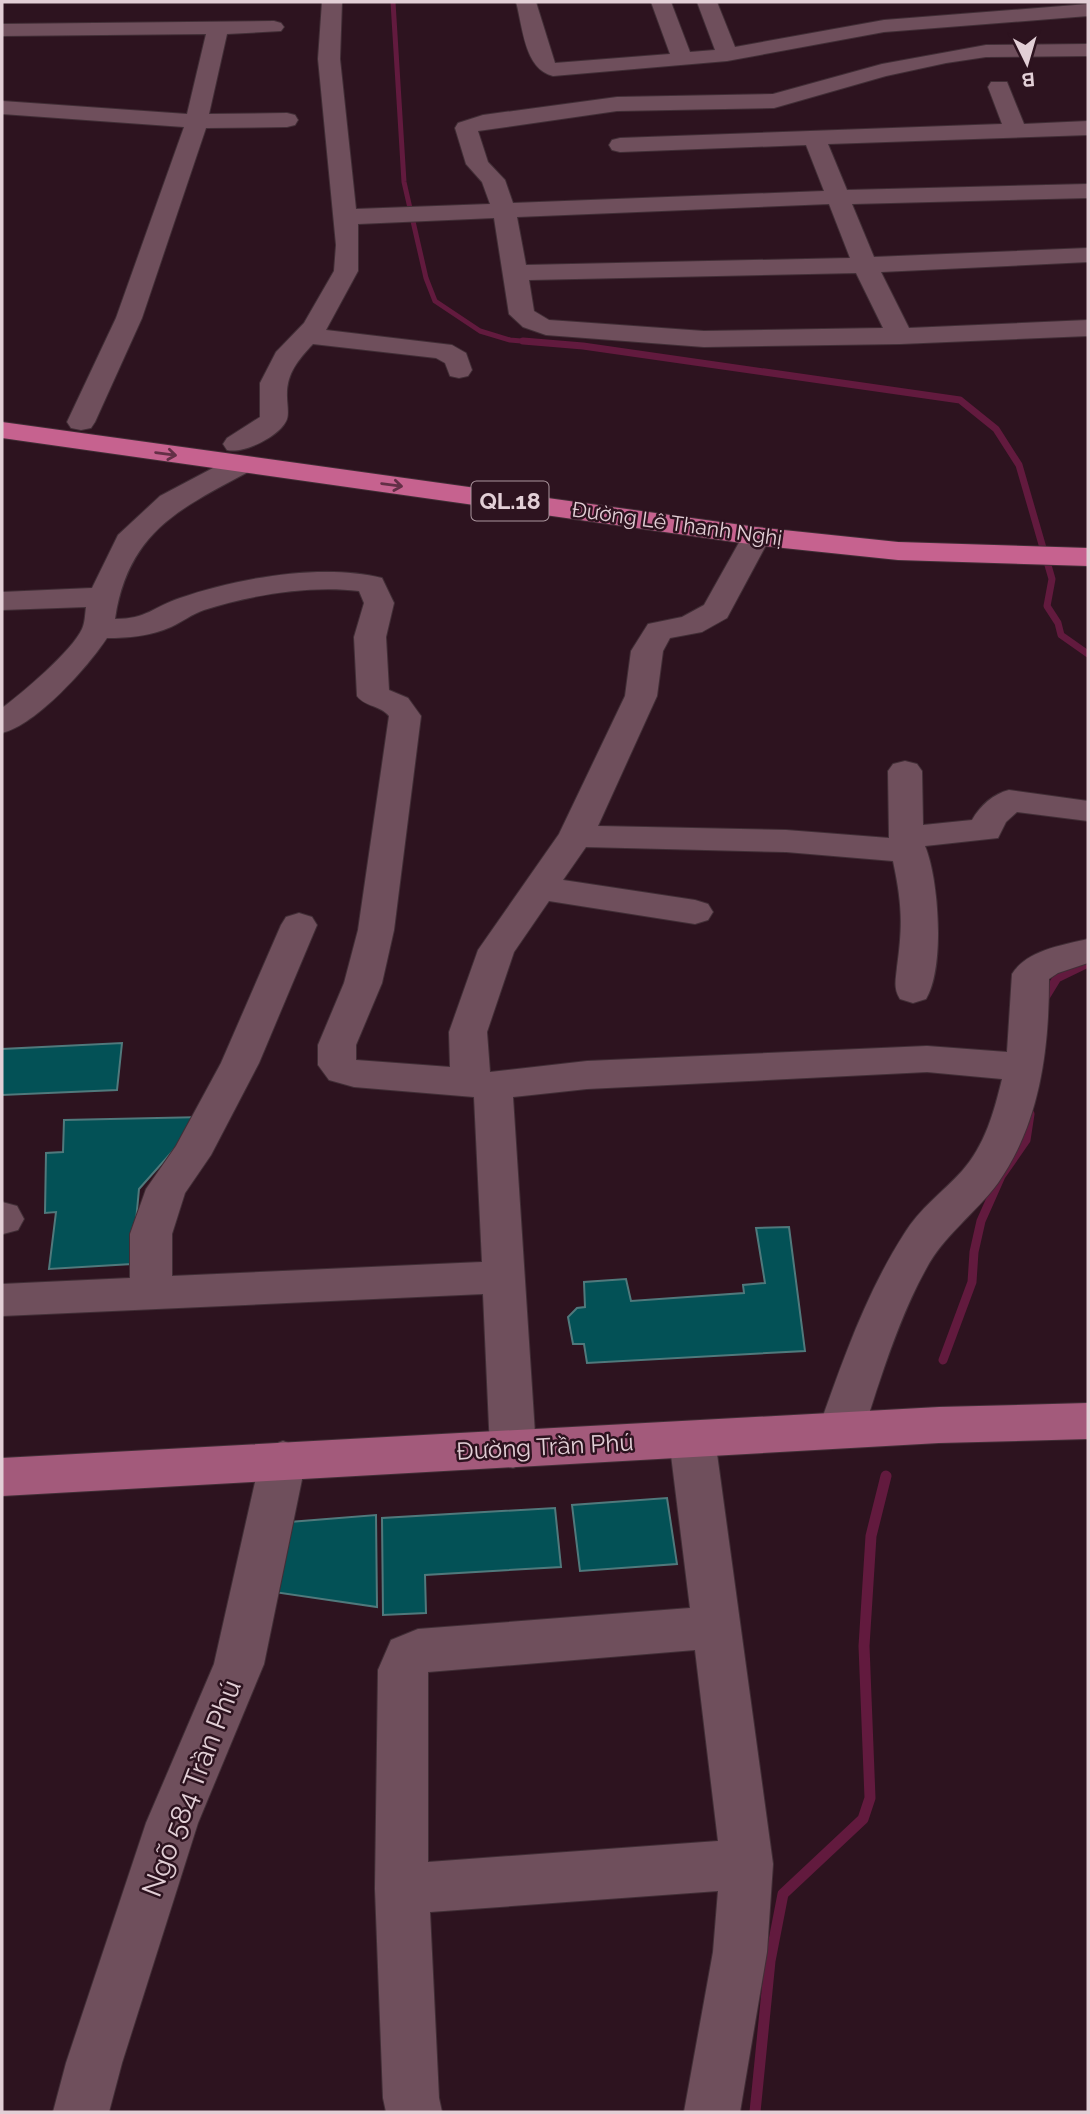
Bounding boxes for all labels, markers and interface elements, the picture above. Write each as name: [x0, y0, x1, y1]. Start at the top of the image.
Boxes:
north arrow: [992, 28, 1062, 98]
text: B: [1021, 68, 1036, 91]
one-way arrow: [154, 448, 177, 461]
one-way arrow: [380, 479, 403, 492]
road number: QL.18: [472, 481, 548, 520]
street label: Đường Lê Thanh Nghị: [570, 496, 784, 551]
street label: Đường Trần Phú: [456, 1427, 634, 1466]
street label: Ngõ 584 Trần Phú: [135, 1675, 248, 1901]

